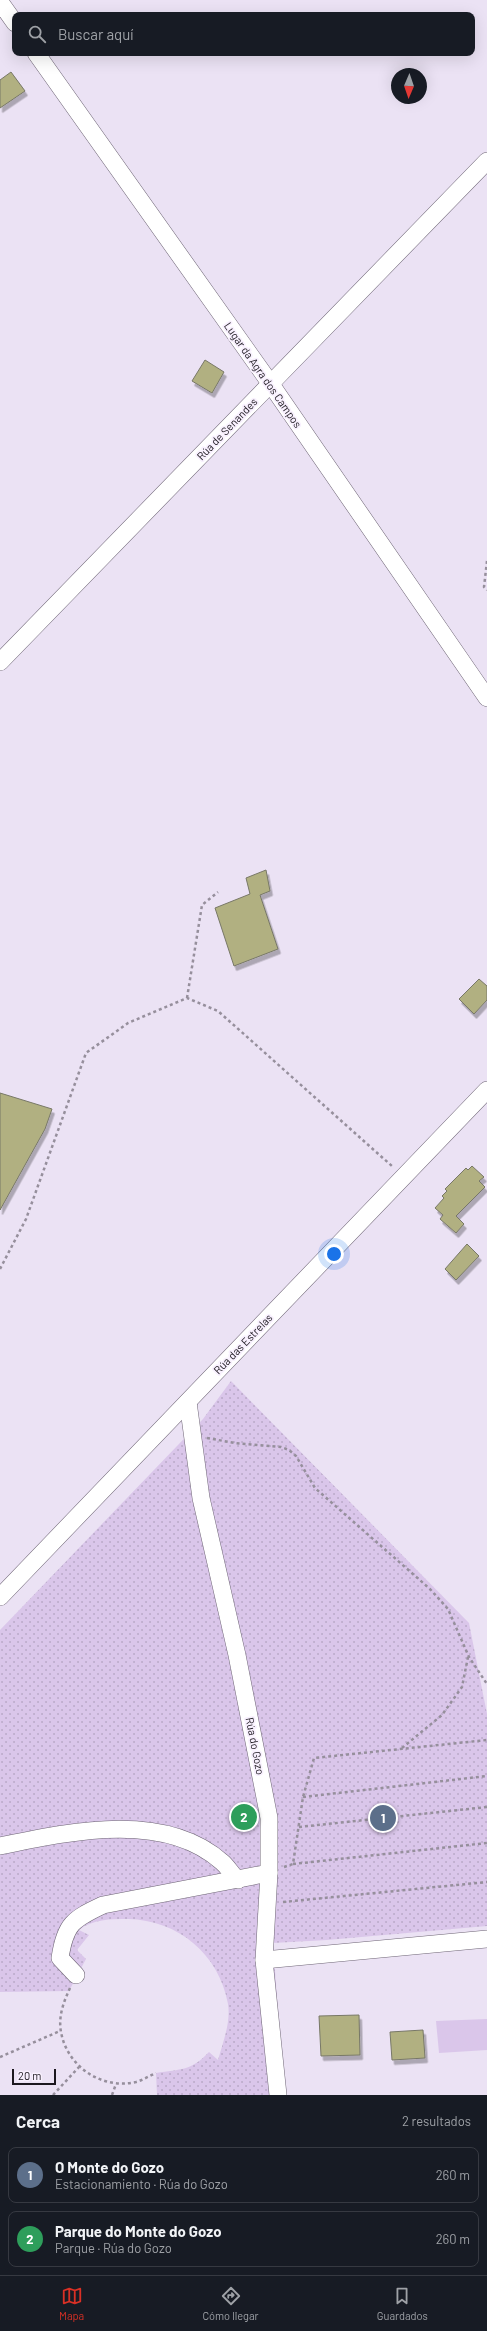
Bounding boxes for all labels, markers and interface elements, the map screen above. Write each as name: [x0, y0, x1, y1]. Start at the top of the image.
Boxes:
search box: [12, 12, 475, 56]
icon: search: [26, 23, 48, 45]
text: Buscar aquí: [58, 25, 134, 43]
north arrow: [391, 68, 427, 104]
street label: Lugar da Agra dos Campos: [222, 319, 305, 430]
street label: Rúa de Senandes: [194, 395, 260, 462]
your location: [324, 1244, 344, 1264]
street label: Rúa das Estrelas: [211, 1311, 275, 1377]
street label: Rúa do Gozo: [244, 1716, 267, 1776]
pin: 2: [231, 1802, 257, 1832]
pin: 1: [370, 1803, 396, 1833]
scale bar: [12, 2067, 56, 2086]
text: 20 m: [18, 2069, 41, 2082]
text: Cerca: [16, 2111, 60, 2131]
text: 2 resultados: [402, 2113, 471, 2129]
text: O Monte do Gozo: [55, 2158, 164, 2176]
text: 1: [28, 2167, 32, 2183]
text: 260 m: [436, 2167, 470, 2183]
text: Estacionamiento · Rúa do Gozo: [55, 2176, 228, 2192]
text: Parque do Monte do Gozo: [55, 2222, 222, 2240]
text: 2: [26, 2231, 34, 2247]
text: 260 m: [436, 2231, 470, 2247]
text: Parque · Rúa do Gozo: [55, 2240, 172, 2256]
tab: Mapa: [59, 2285, 84, 2322]
tab: Cómo llegar: [202, 2285, 259, 2322]
tab: Guardados: [377, 2285, 428, 2322]

